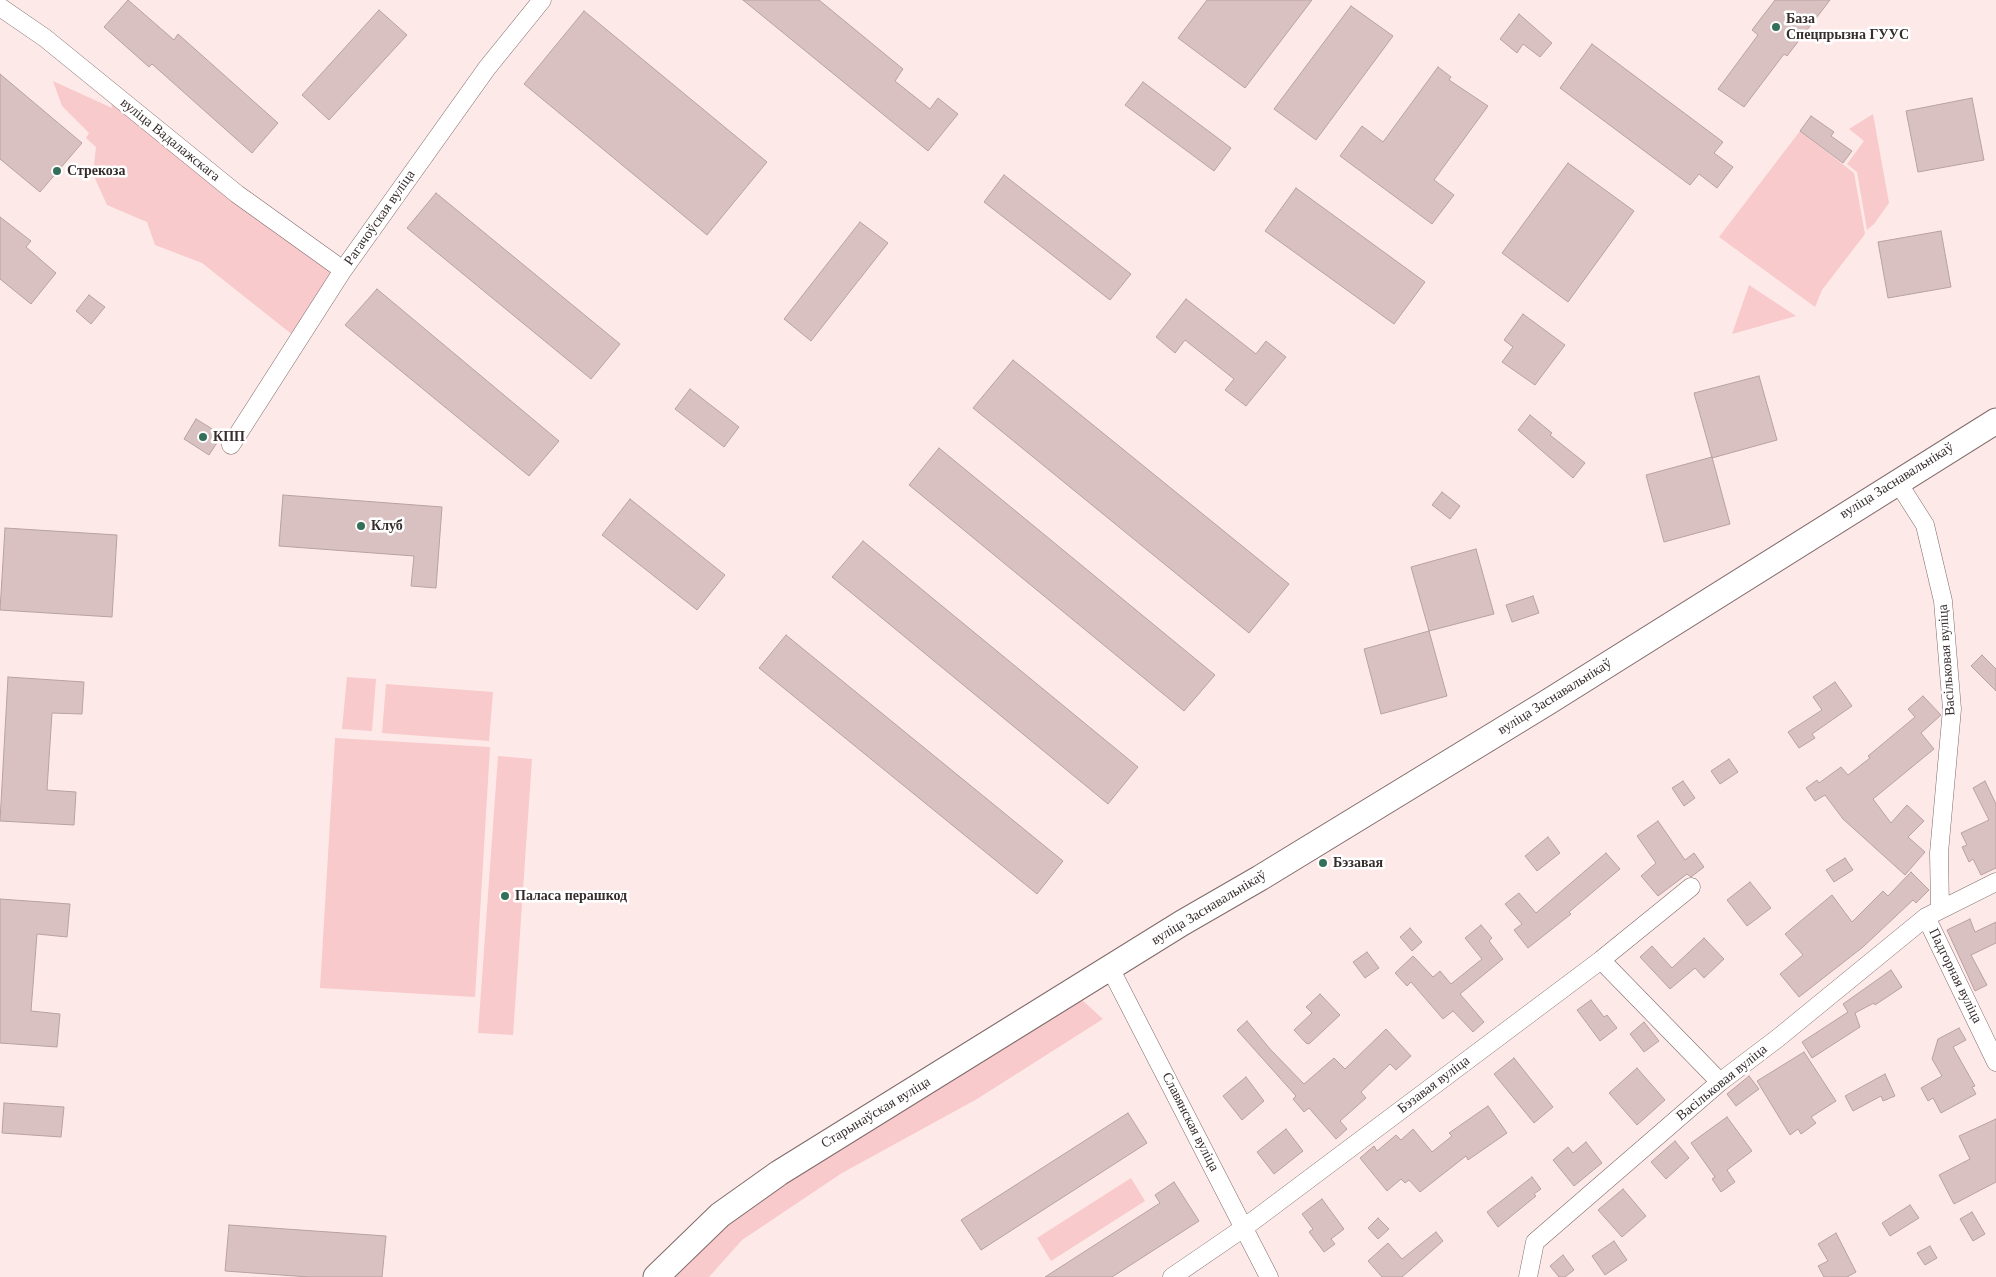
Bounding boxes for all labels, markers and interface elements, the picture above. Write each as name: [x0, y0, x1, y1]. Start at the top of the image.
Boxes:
place label: База Спецпрызна ГУУС: [1786, 11, 1909, 44]
marker: База Спецпрызна ГУУС: [1770, 21, 1782, 33]
street label: вуліца Вадалажскага: [117, 95, 223, 185]
place label: Стрекоза: [67, 163, 125, 179]
marker: Стрекоза: [51, 165, 63, 177]
street label: Рагачоўская вуліца: [341, 167, 419, 269]
place label: КПП: [213, 429, 245, 445]
marker: КПП: [197, 431, 209, 443]
street label: вуліца Заснавальнікаў: [1837, 439, 1957, 523]
place label: Клуб: [371, 518, 403, 534]
marker: Клуб: [355, 520, 367, 532]
street label: Васільковая вуліца: [1935, 604, 1959, 716]
street label: вуліца Заснавальнікаў: [1495, 655, 1615, 739]
place label: Бэзавая: [1333, 855, 1383, 871]
marker: Бэзавая: [1317, 857, 1329, 869]
street label: вуліца Заснавальнікаў: [1149, 867, 1269, 949]
place label: Паласа перашкод: [515, 888, 627, 904]
marker: Паласа перашкод: [499, 890, 511, 902]
street label: Падгорная вуліца: [1925, 926, 1985, 1026]
street label: Васільковая вуліца: [1673, 1041, 1771, 1125]
street label: Бэзавая вуліца: [1395, 1053, 1473, 1117]
street label: Славянская вуліца: [1158, 1070, 1222, 1174]
street label: Старынаўская вуліца: [818, 1074, 934, 1152]

